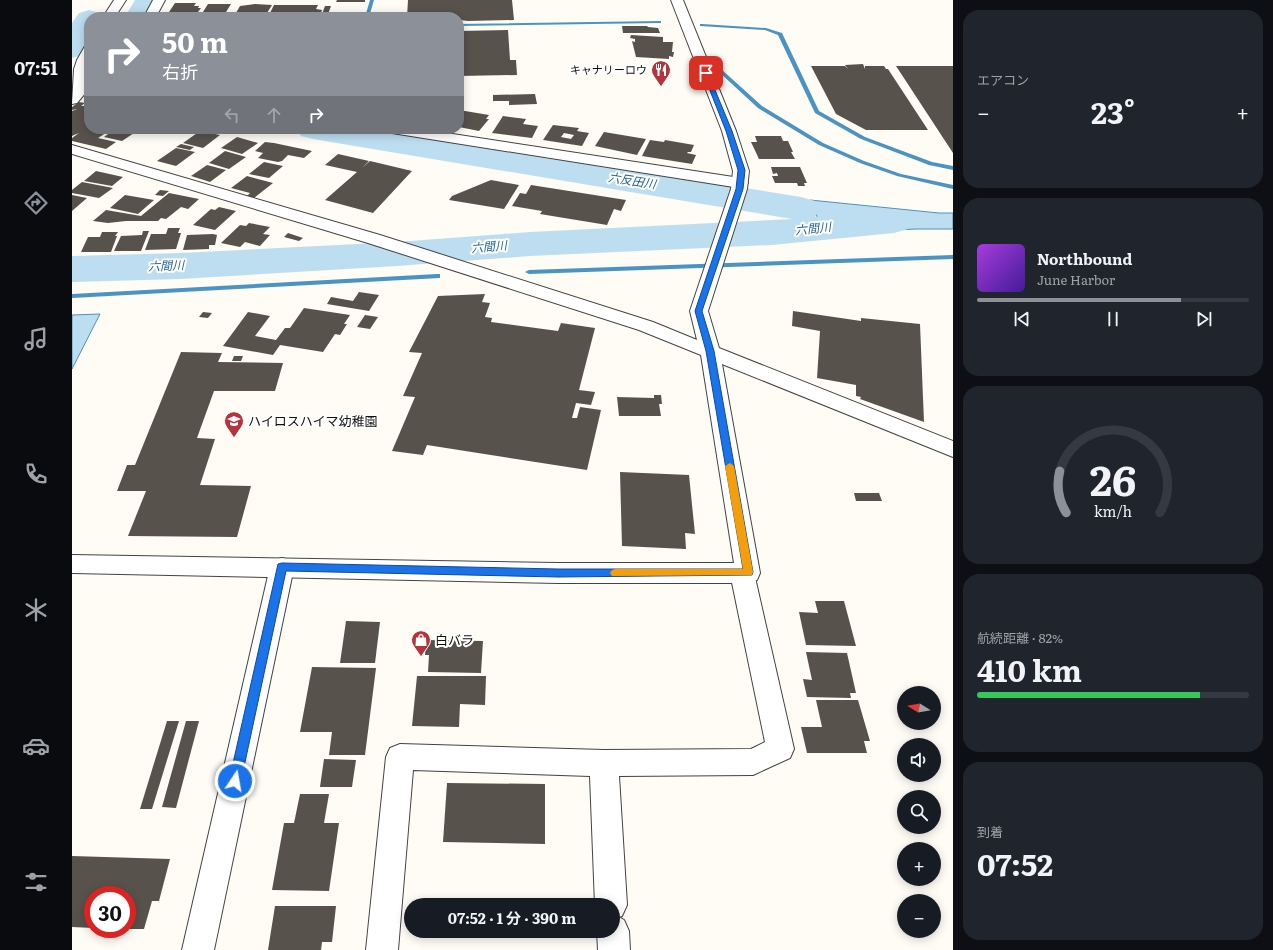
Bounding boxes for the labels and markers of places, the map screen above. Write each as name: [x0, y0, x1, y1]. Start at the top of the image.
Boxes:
pin: [689, 56, 723, 90]
restaurant icon: キャナリーロウ: [650, 59, 672, 87]
place label: キャナリーロウ: [570, 61, 647, 77]
school or university icon: ハイロスハイマ幼稚園: [223, 410, 245, 438]
place label: ハイロスハイマ幼稚園: [248, 411, 377, 430]
shop icon: 白バラ: [410, 629, 432, 657]
place label: 白バラ: [435, 630, 474, 649]

